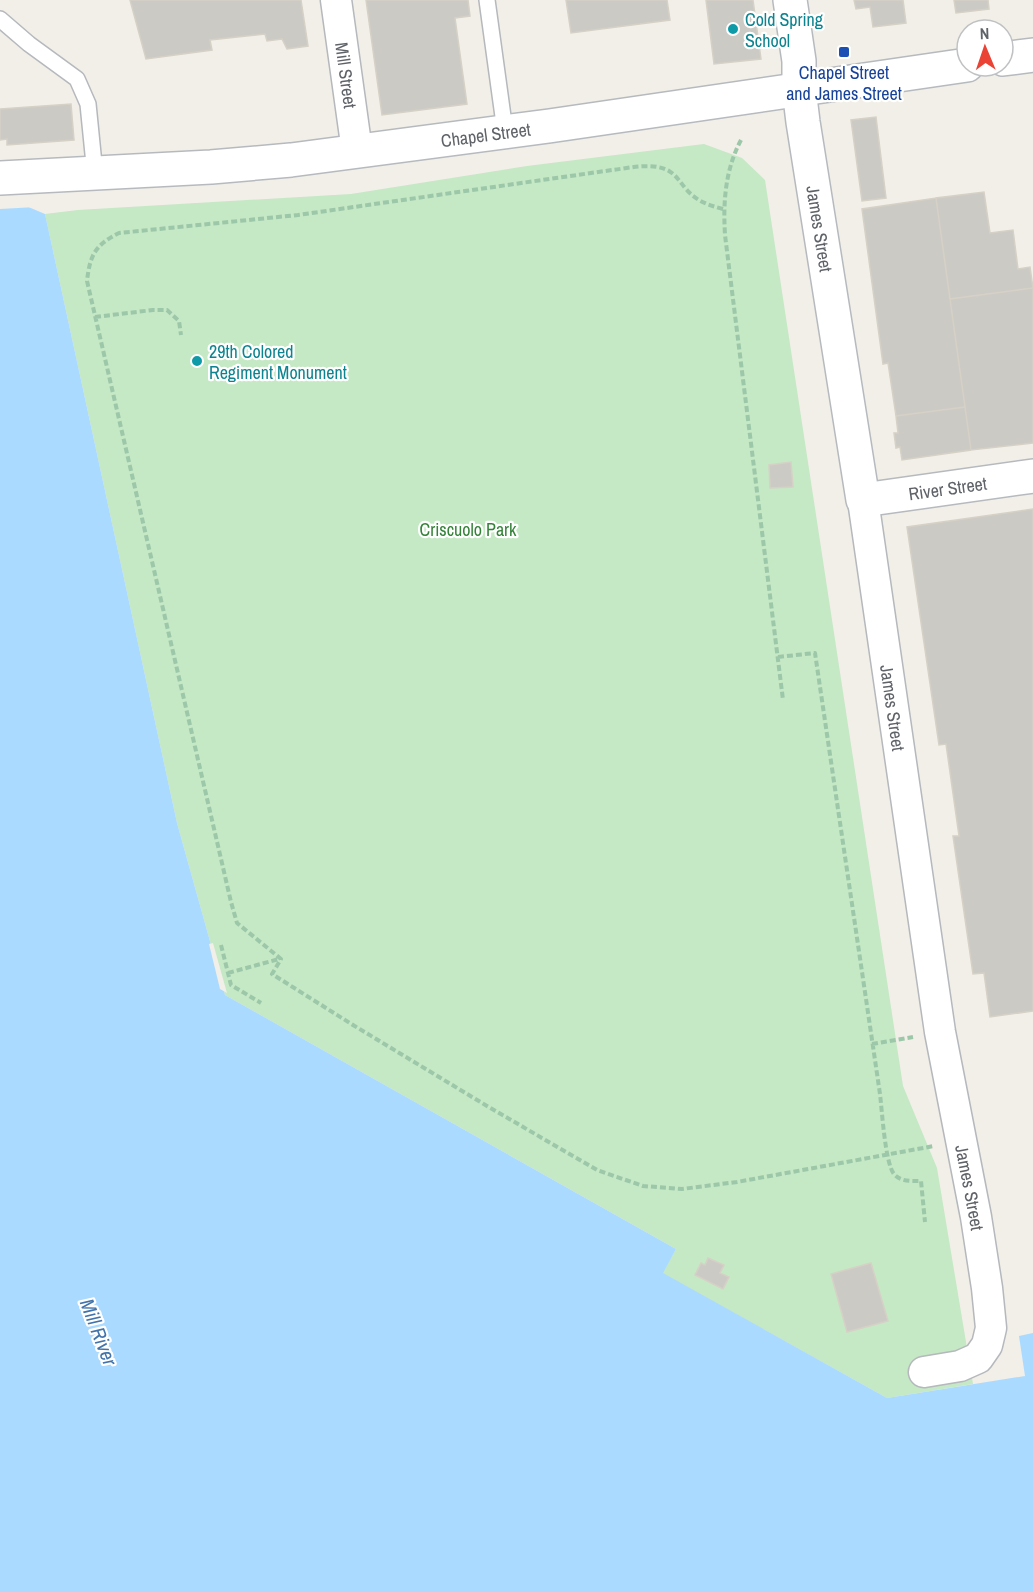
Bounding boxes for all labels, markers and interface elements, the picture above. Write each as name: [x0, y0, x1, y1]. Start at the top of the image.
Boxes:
place label: Cold Spring School: [745, 7, 824, 53]
north arrow: [955, 18, 1015, 78]
marker: Cold Spring School: [726, 22, 740, 36]
text: N: [979, 22, 990, 44]
street label: Mill Street: [330, 41, 363, 110]
marker: Chapel Street and James Street: [837, 45, 851, 59]
place label: Chapel Street and James Street: [786, 60, 902, 106]
street label: Chapel Street: [439, 116, 532, 153]
street label: James Street: [801, 184, 839, 274]
place label: 29th Colored Regiment Monument: [209, 339, 347, 385]
marker: 29th Colored Regiment Monument: [190, 354, 204, 368]
street label: River Street: [907, 470, 988, 506]
park label: Criscuolo Park: [420, 517, 517, 542]
street label: James Street: [874, 663, 912, 753]
street label: James Street: [950, 1142, 990, 1232]
water label: Mill River: [74, 1295, 124, 1370]

